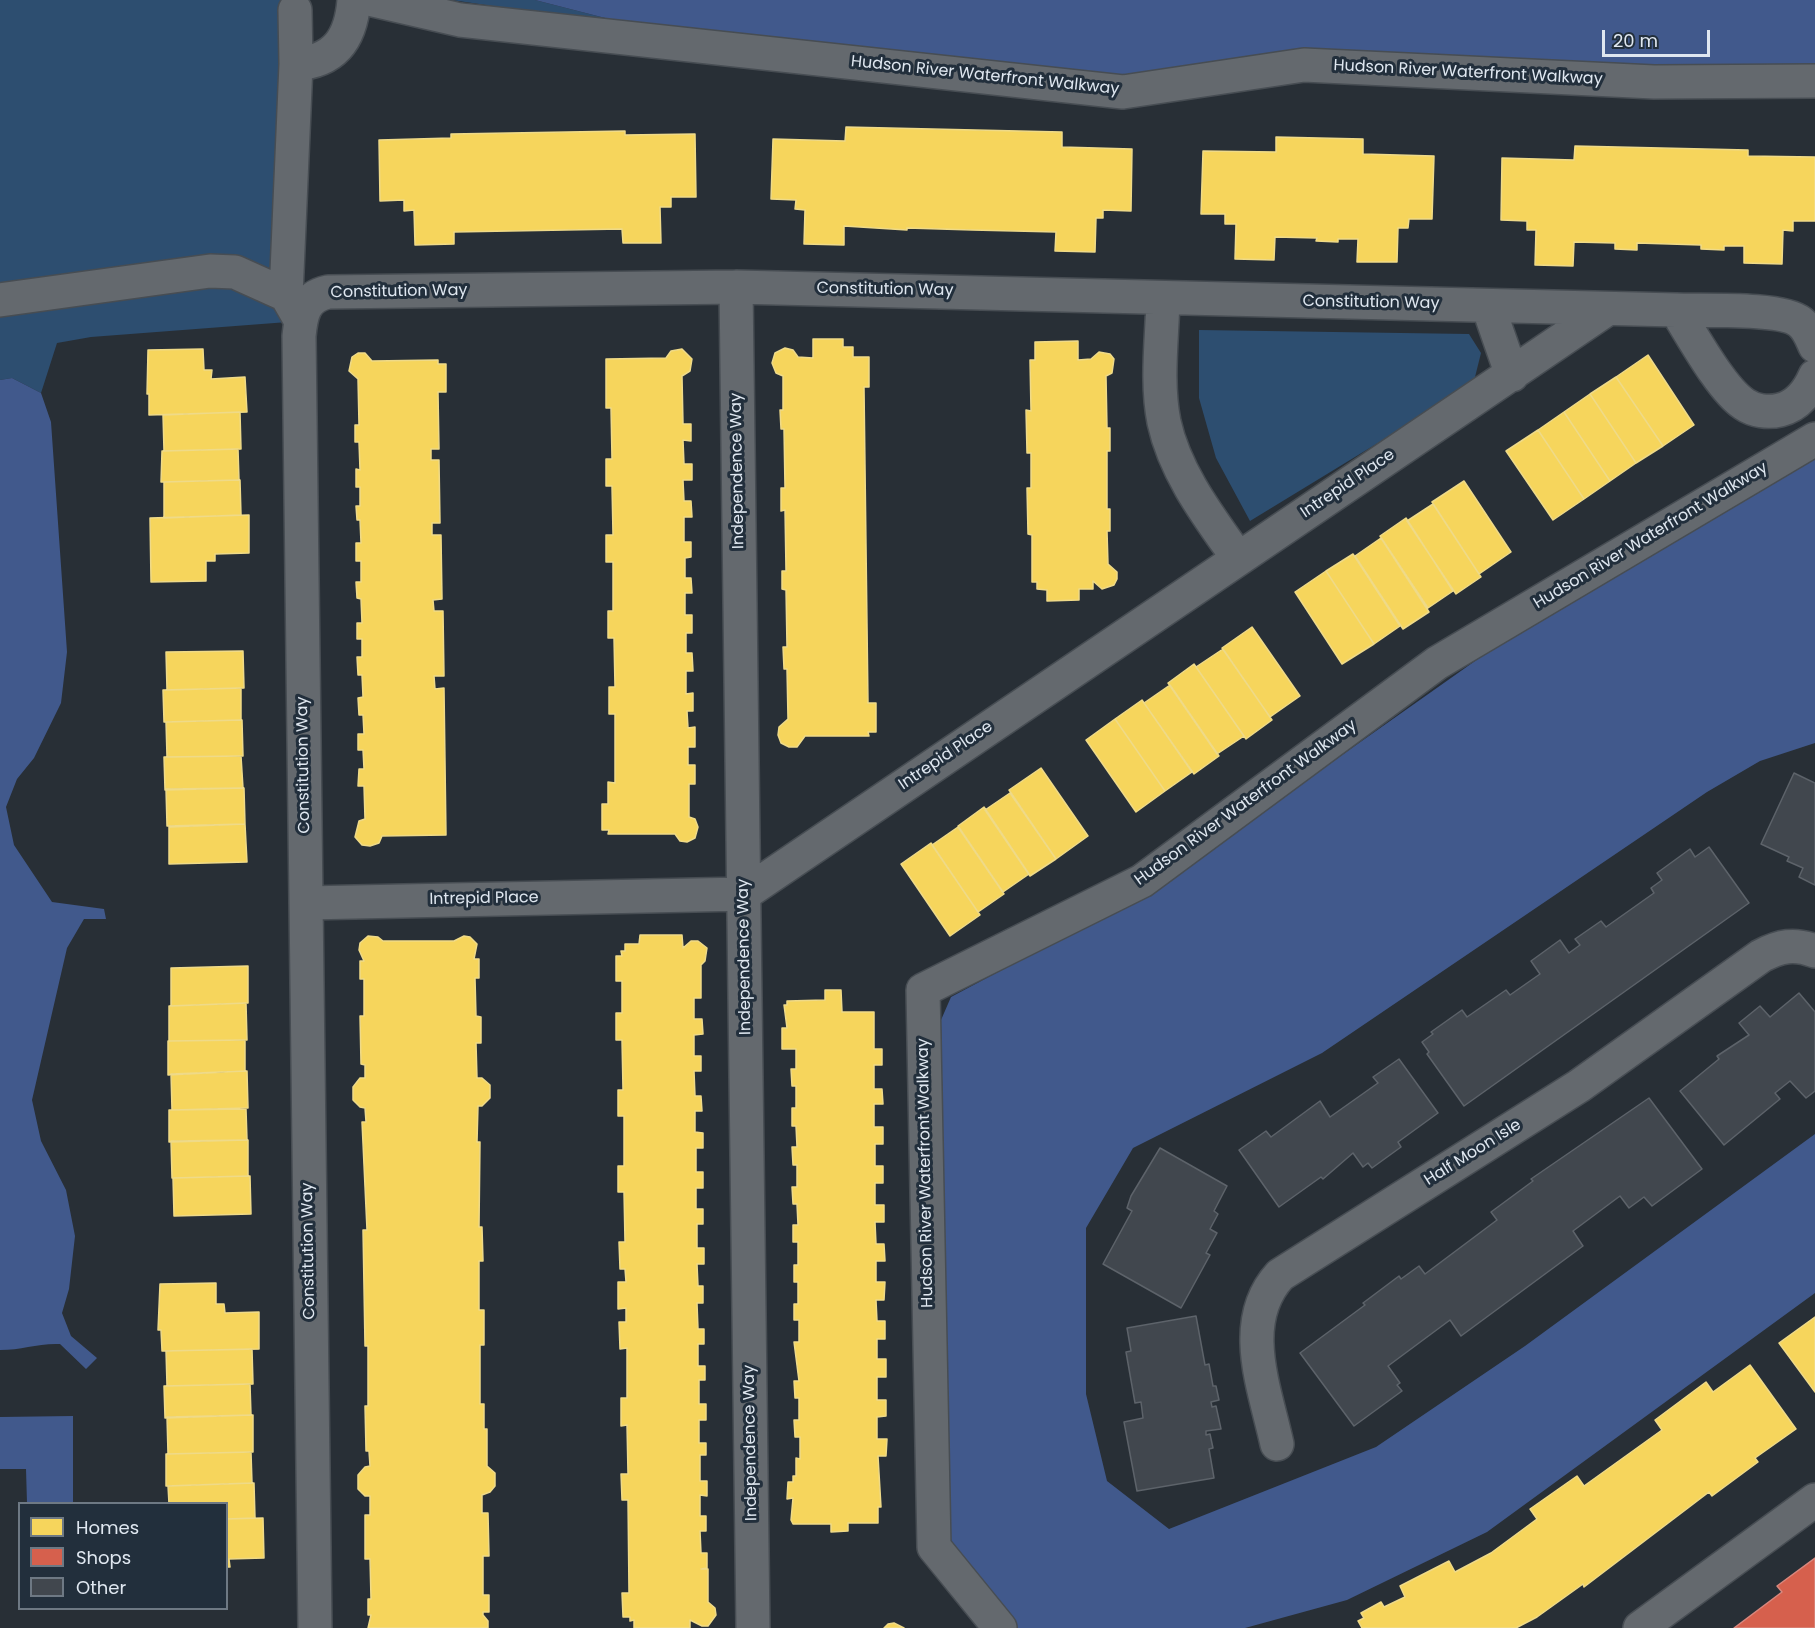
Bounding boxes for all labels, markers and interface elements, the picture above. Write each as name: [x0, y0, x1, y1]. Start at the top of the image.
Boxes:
scale bar: [1605, 18, 1713, 56]
text: 20 m: [1613, 28, 1658, 53]
street label: Hudson River Waterfront Walkway: [850, 52, 1120, 100]
street label: Hudson River Waterfront Walkway: [1333, 56, 1603, 90]
street label: Constitution Way: [816, 279, 954, 301]
street label: Constitution Way: [330, 281, 468, 303]
street label: Constitution Way: [1302, 292, 1440, 314]
street label: Independence Way: [727, 393, 749, 549]
street label: Intrepid Place: [1297, 445, 1399, 523]
street label: Hudson River Waterfront Walkway: [1531, 458, 1771, 614]
street label: Constitution Way: [293, 696, 315, 834]
street label: Hudson River Waterfront Walkway: [1131, 716, 1361, 890]
street label: Intrepid Place: [895, 717, 997, 795]
street label: Independence Way: [734, 879, 756, 1035]
street label: Intrepid Place: [429, 888, 539, 910]
street label: Hudson River Waterfront Walkway: [914, 1038, 938, 1308]
street label: Half Moon Isle: [1421, 1116, 1525, 1190]
street label: Constitution Way: [298, 1182, 320, 1320]
street label: Independence Way: [740, 1365, 762, 1521]
legend: [18, 1502, 228, 1610]
text: Homes: [76, 1515, 139, 1540]
text: Shops: [76, 1545, 131, 1570]
text: Other: [76, 1575, 126, 1600]

